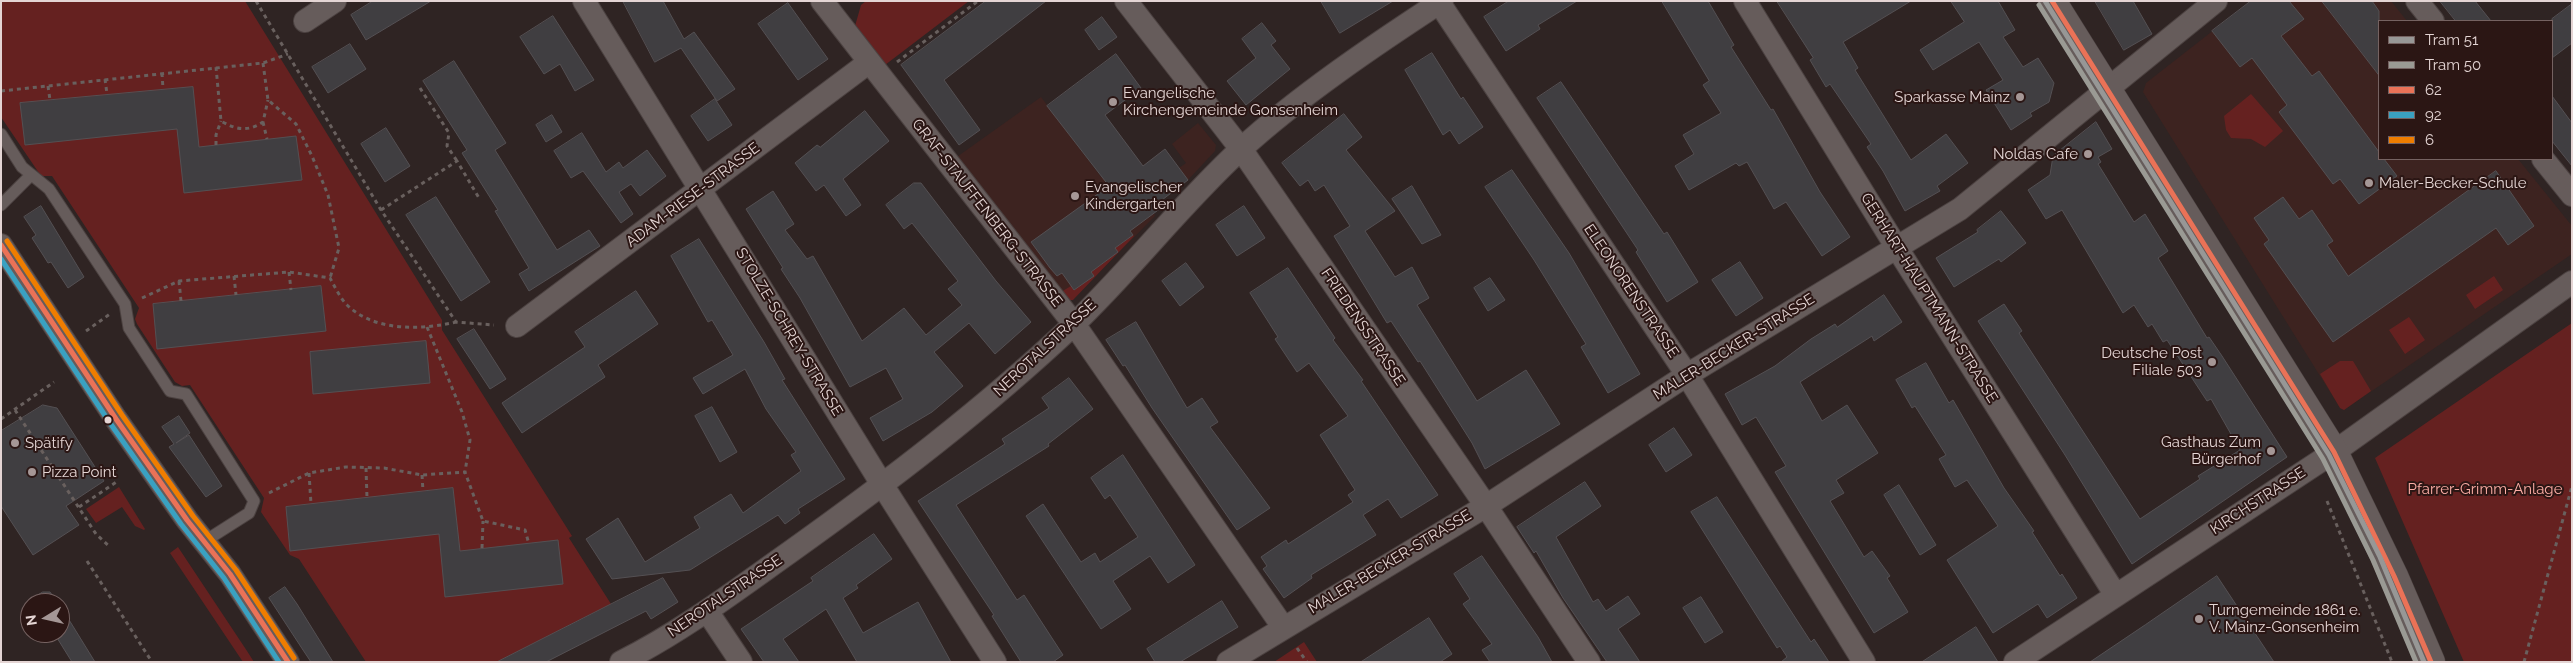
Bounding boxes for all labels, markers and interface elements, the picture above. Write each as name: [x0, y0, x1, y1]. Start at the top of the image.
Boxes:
legend: [2378, 20, 2553, 160]
text: Tram 51: [2425, 31, 2478, 49]
text: Tram 50: [2425, 56, 2481, 74]
text: 62: [2425, 81, 2442, 99]
place label: Evangelische Kirchengemeinde Gonsenheim: [1123, 84, 1338, 119]
place label: Sparkasse Mainz: [1894, 88, 2010, 106]
marker: Sparkasse Mainz: [2014, 91, 2026, 103]
marker: Evangelische Kirchengemeinde Gonsenheim: [1107, 96, 1119, 108]
text: 92: [2425, 106, 2442, 124]
street label: GRAF-STAUFFENBERG-STRASSE: [908, 115, 1066, 311]
text: 6: [2425, 131, 2434, 149]
street label: ADAM-RIESE-STRASSE: [623, 139, 763, 251]
place label: Noldas Cafe: [1993, 145, 2078, 163]
marker: Noldas Cafe: [2082, 148, 2094, 160]
place label: Maler-Becker-Schule: [2379, 174, 2526, 192]
marker: Maler-Becker-Schule: [2363, 177, 2375, 189]
place label: Evangelischer Kindergarten: [1085, 178, 1182, 213]
marker: Evangelischer Kindergarten: [1069, 190, 1081, 202]
street label: GERHART-HAUPTMANN-STRASSE: [1857, 190, 2001, 406]
street label: ELEONORENSTRASSE: [1580, 221, 1682, 361]
street label: STOLZE-SCHREY-STRASSE: [732, 245, 846, 419]
street label: FRIEDENSSTRASSE: [1317, 265, 1409, 389]
street label: MALER-BECKER-STRASSE: [1650, 290, 1818, 404]
street label: NEROTALSTRASSE: [990, 296, 1100, 400]
place label: Deutsche Post Filiale 503: [2101, 344, 2202, 379]
marker: Deutsche Post Filiale 503: [2206, 356, 2218, 368]
unlabelled marker: [103, 415, 113, 425]
place label: Gasthaus Zum Bürgerhof: [2161, 433, 2261, 468]
place label: Spätify: [25, 434, 73, 452]
marker: Spätify: [9, 437, 21, 449]
marker: Gasthaus Zum Bürgerhof: [2265, 445, 2277, 457]
place label: Pizza Point: [42, 463, 116, 481]
street label: KIRCHSTRASSE: [2207, 464, 2309, 538]
marker: Pizza Point: [26, 466, 38, 478]
park label: Pfarrer-Grimm-Anlage: [2408, 480, 2562, 498]
street label: MALER-BECKER-STRASSE: [1305, 506, 1475, 618]
street label: NEROTALSTRASSE: [665, 551, 785, 641]
north arrow: [20, 593, 70, 643]
place label: Turngemeinde 1861 e. V. Mainz-Gonsenheim: [2209, 601, 2361, 636]
marker: Turngemeinde 1861 e. V. Mainz-Gonsenheim: [2193, 613, 2205, 625]
text: N: [22, 614, 40, 627]

